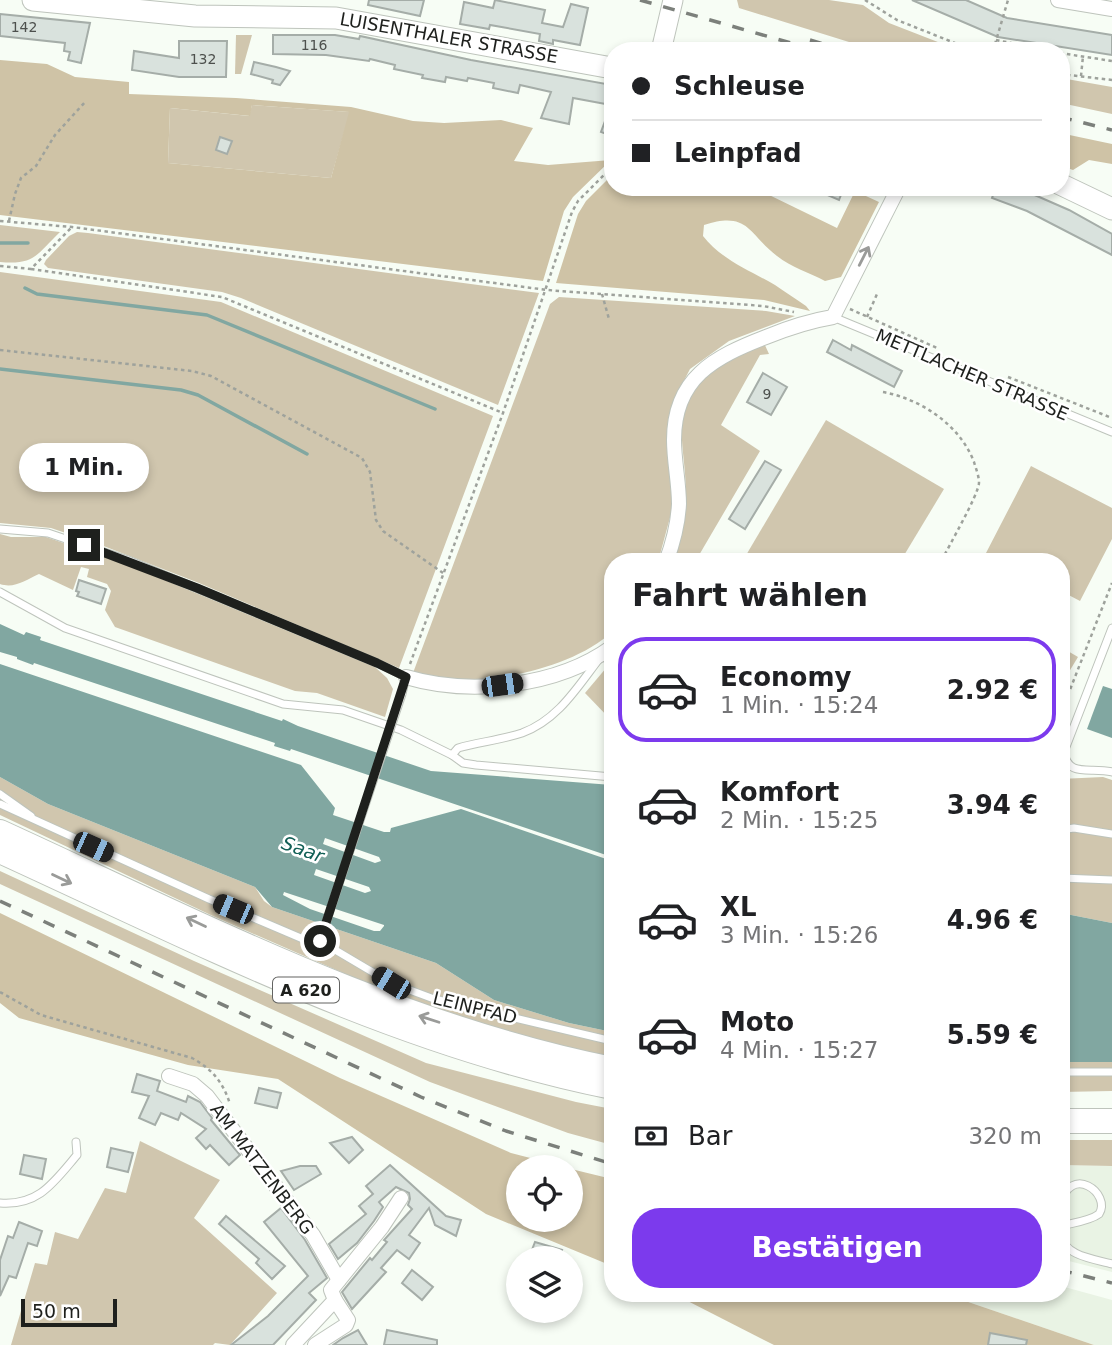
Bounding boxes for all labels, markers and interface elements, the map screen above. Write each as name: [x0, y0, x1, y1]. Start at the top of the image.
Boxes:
street label: LUISENTHALER STRASSE: [338, 8, 560, 67]
house number: 142: [11, 19, 37, 35]
house number: 116: [301, 37, 327, 53]
house number: 132: [190, 51, 216, 67]
text: Schleuse: [674, 71, 805, 101]
text: Leinpfad: [674, 138, 802, 168]
one-way arrow: [857, 246, 871, 267]
street label: METTLACHER STRASSE: [873, 324, 1072, 425]
house number: 9: [763, 386, 771, 402]
callout: 1 Min.: [19, 444, 149, 492]
text: 1 Min.: [44, 454, 124, 480]
route end: [68, 529, 100, 561]
text: Fahrt wählen: [632, 576, 868, 614]
icon: car: [636, 658, 699, 721]
text: Economy: [720, 662, 851, 692]
car: [480, 672, 525, 698]
text: 2.92 €: [947, 675, 1038, 705]
text: 1 Min. · 15:24: [720, 692, 878, 718]
icon: car: [636, 773, 699, 836]
text: Komfort: [720, 777, 839, 807]
text: 3.94 €: [947, 790, 1038, 820]
text: 2 Min. · 15:25: [720, 807, 878, 833]
car: [70, 829, 117, 865]
water label: Saar: [279, 831, 328, 867]
one-way arrow: [51, 873, 72, 887]
icon: car: [636, 888, 699, 951]
car: [210, 891, 257, 927]
text: XL: [720, 892, 757, 922]
text: 4.96 €: [947, 905, 1038, 935]
one-way arrow: [186, 915, 207, 928]
text: 3 Min. · 15:26: [720, 922, 878, 948]
route start: [304, 925, 336, 957]
car: [368, 963, 415, 1003]
road number: A 620: [273, 978, 339, 1002]
street label: LEINPFAD: [431, 987, 519, 1028]
icon: car: [636, 1003, 699, 1066]
text: Moto: [720, 1007, 794, 1037]
one-way arrow: [418, 1011, 440, 1024]
text: 5.59 €: [947, 1020, 1038, 1050]
text: 4 Min. · 15:27: [720, 1037, 878, 1063]
street label: AM MATZENBERG: [206, 1099, 318, 1238]
icon: cash: [632, 1117, 670, 1155]
text: Bar: [688, 1121, 732, 1151]
text: 320 m: [968, 1123, 1042, 1149]
map controls: [506, 1155, 583, 1323]
button: locate: [506, 1155, 583, 1232]
button: Bestätigen: [632, 1208, 1042, 1288]
button: layers: [506, 1246, 583, 1323]
scale bar: [21, 1296, 117, 1328]
text: 50 m: [32, 1300, 81, 1322]

